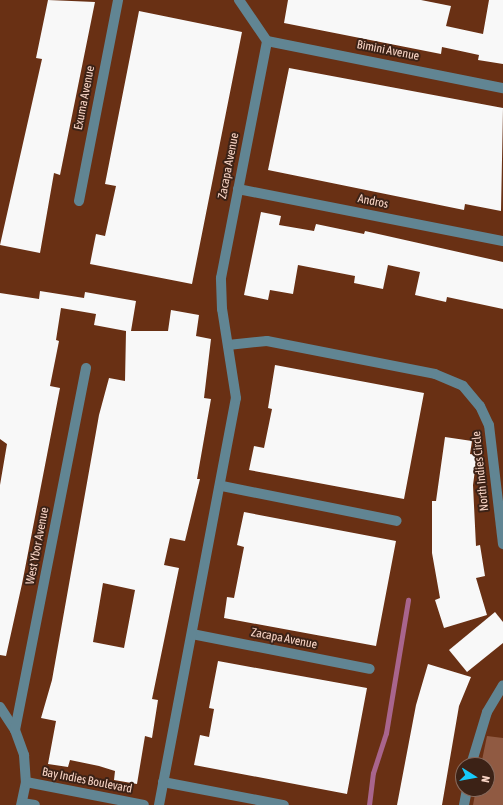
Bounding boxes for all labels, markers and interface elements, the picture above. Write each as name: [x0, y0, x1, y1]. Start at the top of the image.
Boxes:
street label: Bimini Avenue: [356, 38, 420, 64]
street label: Exuma Avenue: [72, 65, 98, 131]
street label: Zacapa Avenue: [216, 132, 242, 200]
street label: Andros: [357, 192, 389, 212]
street label: North Indies Circle: [470, 430, 492, 512]
street label: West Ybor Avenue: [23, 506, 53, 586]
street label: Zacapa Avenue: [250, 626, 318, 652]
north arrow: [455, 757, 495, 797]
street label: Bay Indies Boulevard: [41, 765, 133, 797]
text: N: [479, 775, 492, 783]

